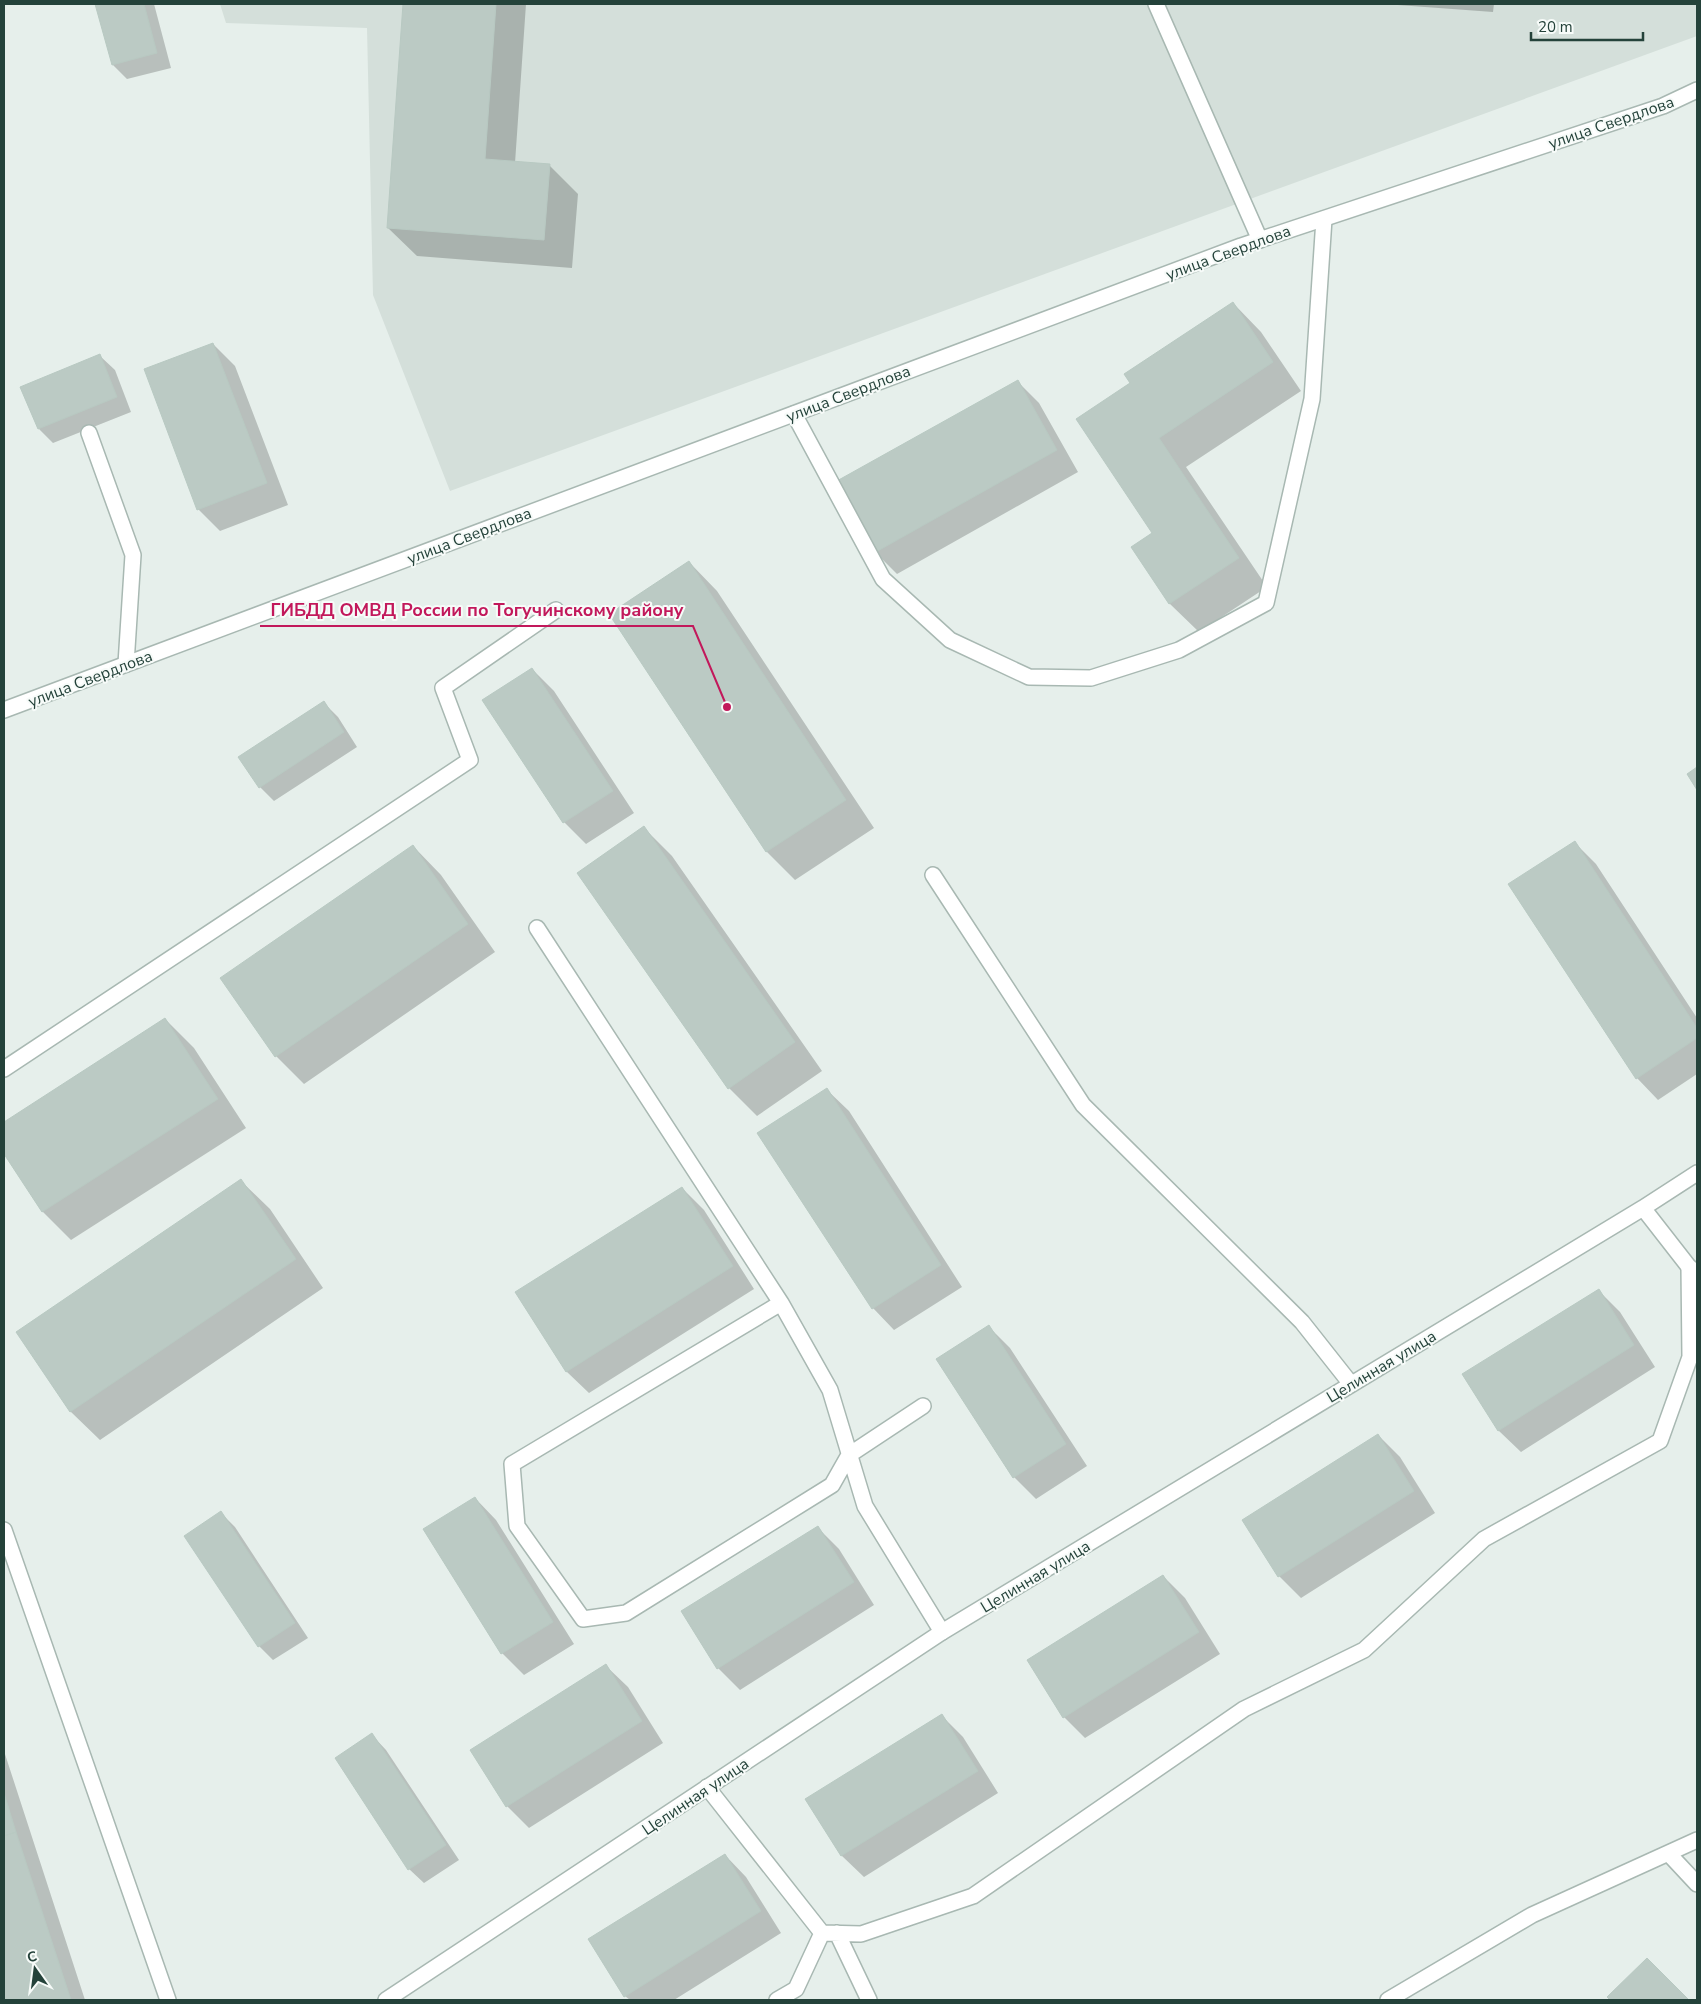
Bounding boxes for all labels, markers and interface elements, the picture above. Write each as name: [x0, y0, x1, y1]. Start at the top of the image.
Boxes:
scale bar: [1531, 10, 1644, 42]
text: 20 m: [1538, 17, 1573, 37]
street label: улица Свердлова: [1546, 91, 1677, 155]
street label: улица Свердлова: [1163, 220, 1294, 286]
street label: улица Свердлова: [783, 360, 914, 428]
street label: улица Свердлова: [404, 502, 535, 570]
callout: ГИБДД ОМВД России по Тогучинскому району: [260, 593, 693, 626]
text: ГИБДД ОМВД России по Тогучинскому району: [270, 598, 684, 622]
street label: улица Свердлова: [25, 645, 156, 713]
street label: Целинная улица: [1322, 1325, 1441, 1408]
street label: Целинная улица: [976, 1535, 1095, 1618]
street label: Целинная улица: [638, 1753, 753, 1841]
north arrow: [10, 1944, 60, 1994]
text: С: [25, 1946, 39, 1967]

